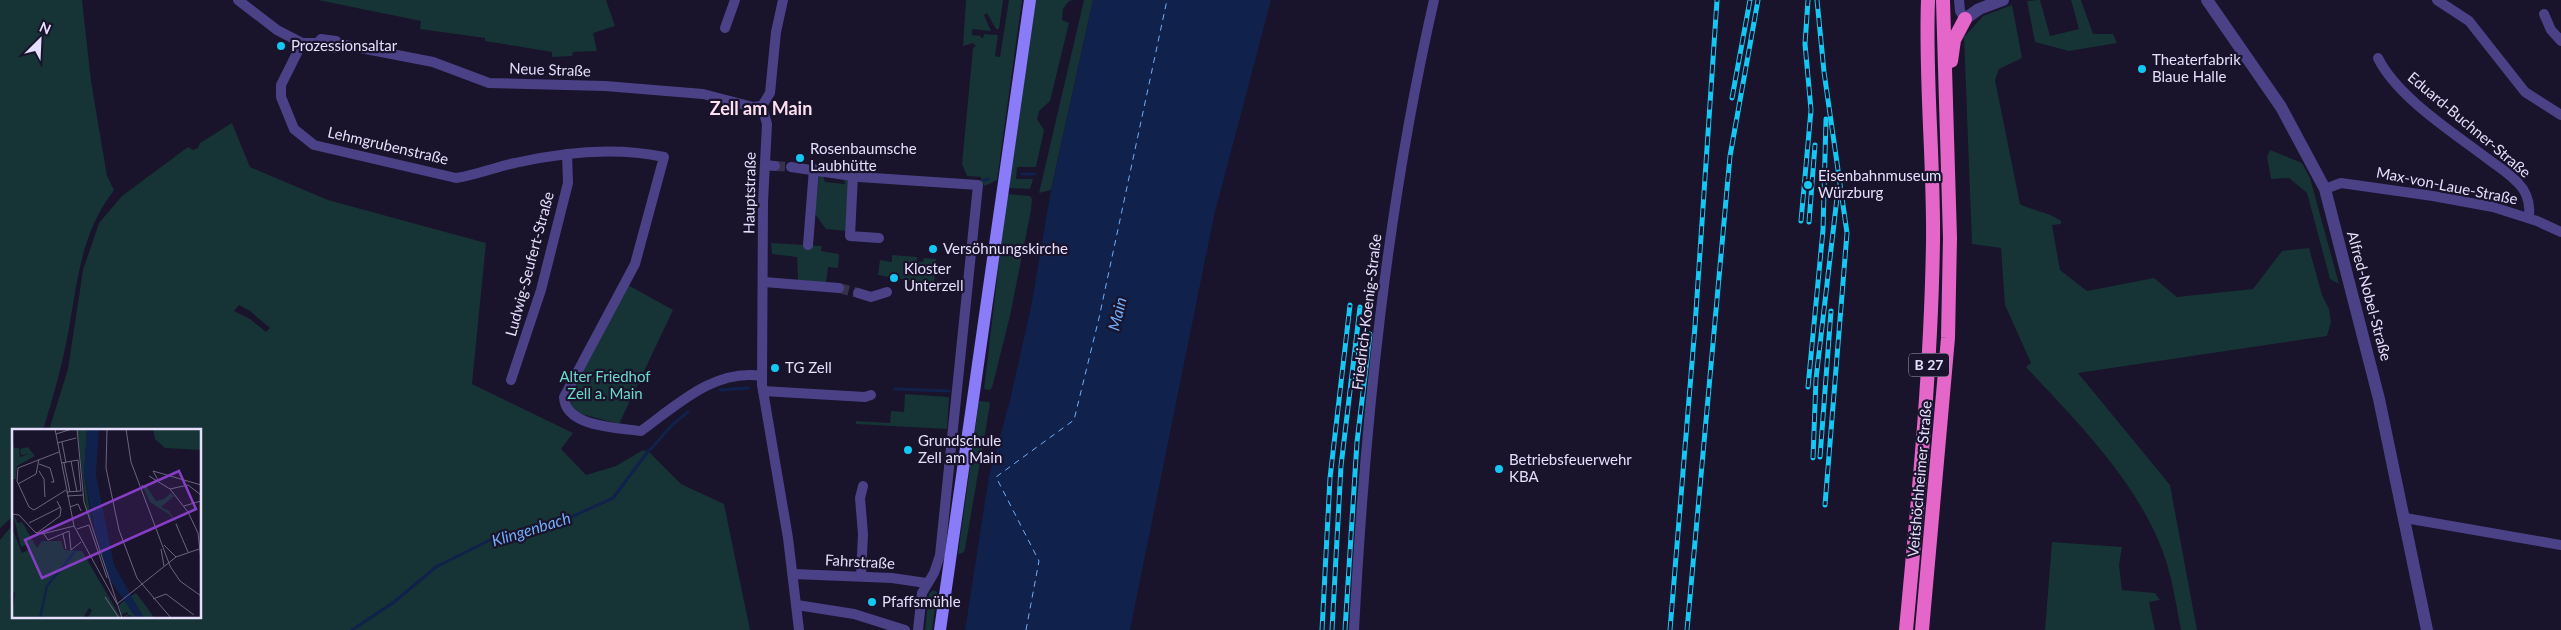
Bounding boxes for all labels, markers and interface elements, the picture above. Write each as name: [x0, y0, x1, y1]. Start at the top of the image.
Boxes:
north arrow: [15, 15, 65, 65]
text: N: [37, 18, 54, 38]
place label: Prozessionsaltar: [291, 36, 398, 54]
marker: Prozessionsaltar: [275, 40, 287, 52]
place label: Theaterfabrik Blaue Halle: [2152, 50, 2241, 85]
street label: Neue Straße: [509, 59, 591, 79]
marker: Theaterfabrik Blaue Halle: [2136, 63, 2148, 75]
street label: Eduard-Buchner-Straße: [2405, 68, 2535, 181]
district label: Zell am Main: [710, 97, 812, 119]
street label: Lehmgrubenstraße: [326, 122, 450, 168]
place label: Rosenbaumsche Laubhütte: [810, 139, 917, 174]
street label: Hauptstraße: [739, 152, 759, 234]
marker: Rosenbaumsche Laubhütte: [794, 152, 806, 164]
street label: Max-von-Laue-Straße: [2375, 162, 2519, 208]
place label: Eisenbahnmuseum Würzburg: [1818, 166, 1941, 201]
marker: Eisenbahnmuseum Würzburg: [1802, 179, 1814, 191]
street label: Ludwig-Seufert-Straße: [501, 189, 557, 338]
street label: Alfred-Nobel-Straße: [2344, 229, 2396, 363]
street label: Friedrich-Koenig-Straße: [1348, 233, 1385, 391]
place label: Versöhnungskirche: [943, 239, 1068, 257]
marker: Versöhnungskirche: [927, 243, 939, 255]
place label: Kloster Unterzell: [904, 259, 963, 294]
marker: Kloster Unterzell: [888, 272, 900, 284]
water label: Main: [1103, 295, 1130, 333]
road number: B 27: [1909, 354, 1949, 376]
place label: TG Zell: [785, 358, 832, 376]
marker: TG Zell: [769, 362, 781, 374]
park label: Alter Friedhof Zell a. Main: [559, 367, 651, 402]
street label: Veitshöchheimer Straße: [1903, 400, 1935, 558]
inset map: [12, 429, 201, 618]
place label: Grundschule Zell am Main: [918, 431, 1002, 466]
marker: Grundschule Zell am Main: [902, 444, 914, 456]
place label: Betriebsfeuerwehr KBA: [1509, 450, 1632, 485]
marker: Betriebsfeuerwehr KBA: [1493, 463, 1505, 475]
water label: Klingenbach: [489, 507, 573, 550]
street label: Fahrstraße: [825, 550, 896, 572]
place label: Pfaffsmühle: [882, 592, 961, 610]
marker: Pfaffsmühle: [866, 596, 878, 608]

